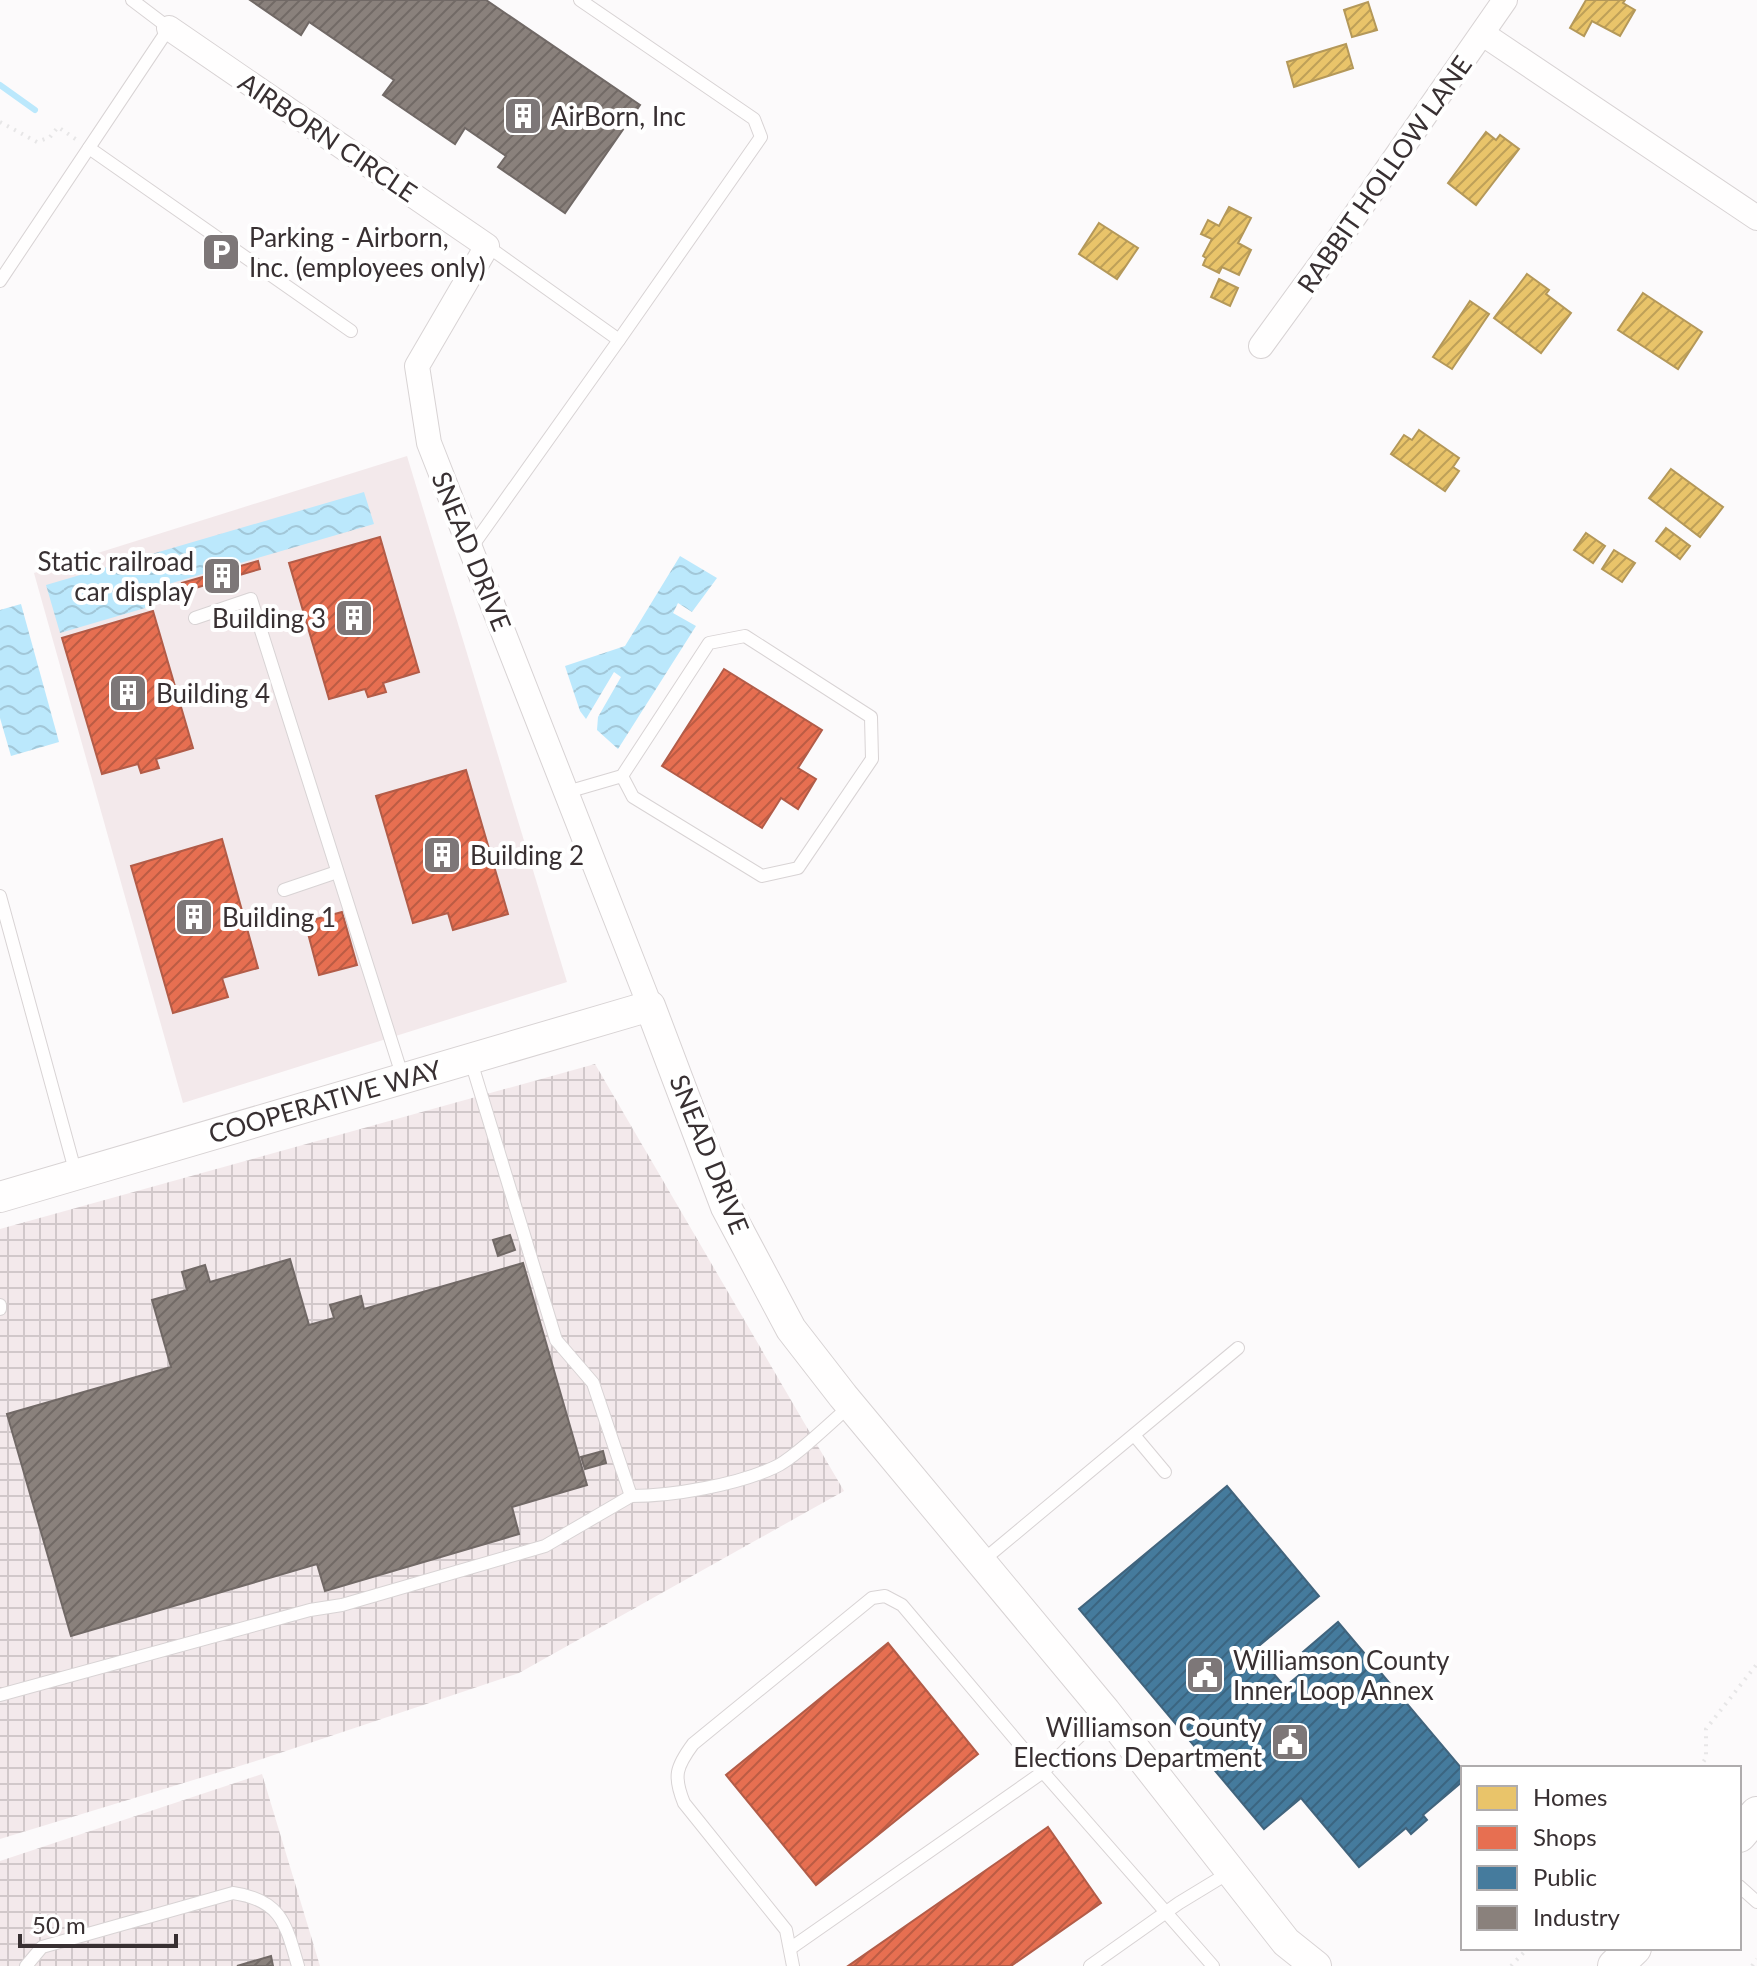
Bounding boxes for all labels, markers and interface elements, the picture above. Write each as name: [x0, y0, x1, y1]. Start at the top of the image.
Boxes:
street label: RABBIT HOLLOW LANE: [1290, 49, 1478, 299]
street label: AIRBORN CIRCLE: [233, 66, 423, 208]
building icon: AirBorn, Inc: [502, 95, 544, 137]
place label: AirBorn, Inc: [551, 100, 686, 132]
place label: Parking - Airborn, Inc. (employees only): [249, 221, 486, 283]
parking icon: Parking - Airborn, Inc. (employees only): [200, 231, 242, 273]
street label: SNEAD DRIVE: [426, 467, 518, 635]
place label: Static railroad car display: [38, 545, 195, 607]
building icon: Static railroad car display: [201, 555, 243, 597]
building icon: Building 3: [333, 597, 375, 639]
place label: Building 3: [212, 602, 326, 634]
building icon: Building 4: [107, 672, 149, 714]
place label: Building 4: [156, 677, 270, 709]
building icon: Building 2: [421, 834, 463, 876]
place label: Building 2: [470, 839, 584, 871]
building icon: Building 1: [173, 896, 215, 938]
place label: Building 1: [222, 901, 336, 933]
street label: COOPERATIVE WAY: [205, 1052, 446, 1150]
street label: SNEAD DRIVE: [664, 1070, 756, 1238]
place label: Williamson County Inner Loop Annex: [1233, 1644, 1450, 1706]
public building icon: Williamson County Inner Loop Annex: [1184, 1654, 1226, 1696]
place label: Williamson County Elections Department: [1013, 1711, 1263, 1773]
public building icon: Williamson County Elections Department: [1269, 1721, 1311, 1763]
legend: [1461, 1766, 1741, 1950]
text: Homes: [1533, 1782, 1607, 1811]
text: Shops: [1533, 1822, 1597, 1851]
text: Public: [1533, 1862, 1597, 1891]
scale bar: [20, 1898, 176, 1948]
text: Industry: [1533, 1902, 1620, 1931]
text: 50 m: [32, 1910, 86, 1939]

